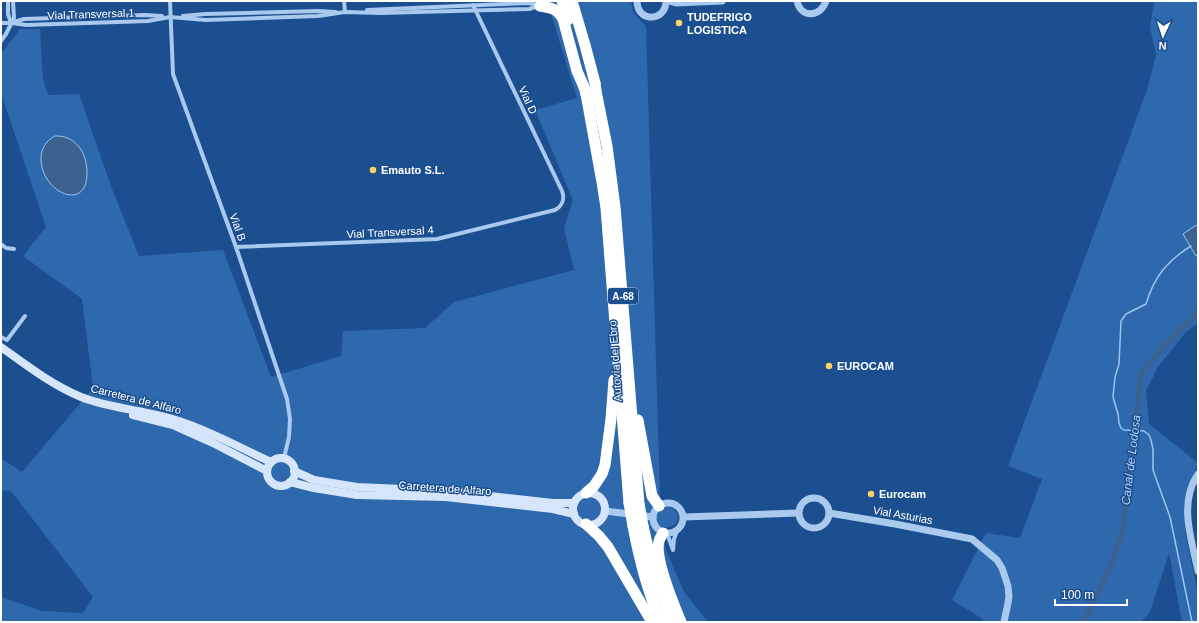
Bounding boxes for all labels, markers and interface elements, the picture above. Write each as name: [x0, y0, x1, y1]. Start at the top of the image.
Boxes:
street label: Vial Transversal 1: [47, 6, 135, 22]
place label: TUDEFRIGO LOGISTICA: [687, 11, 752, 36]
north arrow: [1143, 16, 1183, 56]
marker: TUDEFRIGO LOGISTICA: [674, 18, 684, 28]
text: N: [1158, 40, 1167, 52]
street label: Vial D: [516, 84, 540, 116]
place label: Emauto S.L.: [381, 164, 445, 176]
marker: Emauto S.L.: [368, 165, 378, 175]
street label: Vial B: [227, 212, 249, 242]
street label: Vial Transversal 4: [346, 224, 434, 240]
road number: A-68: [608, 288, 638, 304]
street label: Autovía del Ebro: [606, 320, 624, 402]
place label: EUROCAM: [837, 360, 894, 372]
marker: EUROCAM: [824, 361, 834, 371]
street label: Carretera de Alfaro: [89, 382, 183, 416]
water label: Canal de Lodosa: [1119, 414, 1144, 506]
street label: Carretera de Alfaro: [398, 479, 492, 497]
place label: Eurocam: [879, 488, 926, 500]
marker: Eurocam: [866, 489, 876, 499]
street label: Vial Asturias: [872, 504, 934, 526]
scale bar: [1055, 581, 1127, 607]
text: 100 m: [1061, 588, 1094, 602]

